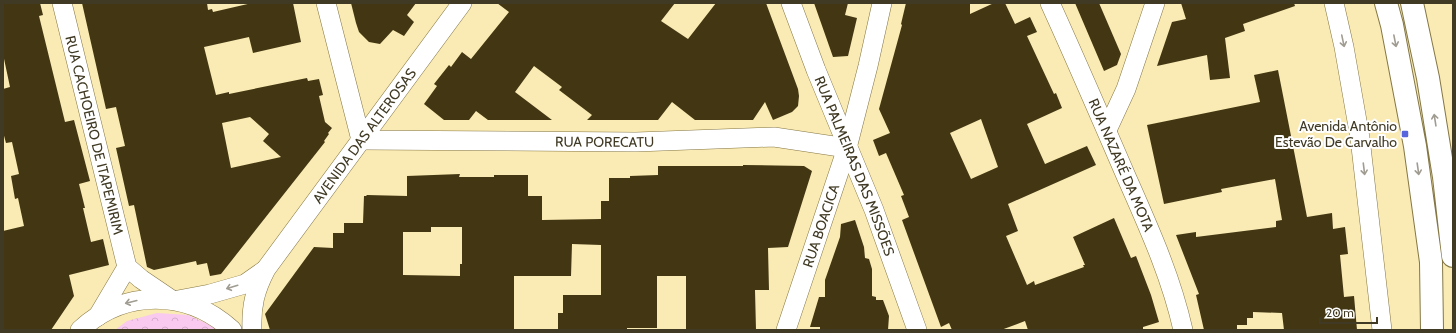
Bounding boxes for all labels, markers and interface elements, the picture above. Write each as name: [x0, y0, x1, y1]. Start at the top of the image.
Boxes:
street label: RUA CACHOEIRO DE ITAPEMIRIM: [61, 34, 128, 236]
one-way arrow: [1339, 34, 1347, 47]
one-way arrow: [1391, 34, 1399, 47]
street label: AVENIDA DAS ALTEROSAS: [308, 64, 420, 207]
street label: RUA PALMEIRAS DAS MISSÕES: [810, 73, 899, 258]
street label: RUA NAZARÉ DA MOTA: [1085, 96, 1158, 235]
one-way arrow: [1431, 114, 1439, 127]
place label: Avenida Antônio Estevão De Carvalho: [1275, 117, 1397, 151]
marker: Avenida Antônio Estevão De Carvalho: [1400, 129, 1410, 139]
street label: RUA PORECATU: [555, 132, 654, 151]
one-way arrow: [1360, 162, 1368, 175]
one-way arrow: [1414, 162, 1422, 175]
street label: RUA BOACICA: [799, 181, 843, 270]
one-way arrow: [226, 284, 239, 291]
one-way arrow: [125, 299, 138, 306]
scale bar: [1320, 299, 1377, 325]
text: 20 m: [1326, 305, 1354, 320]

